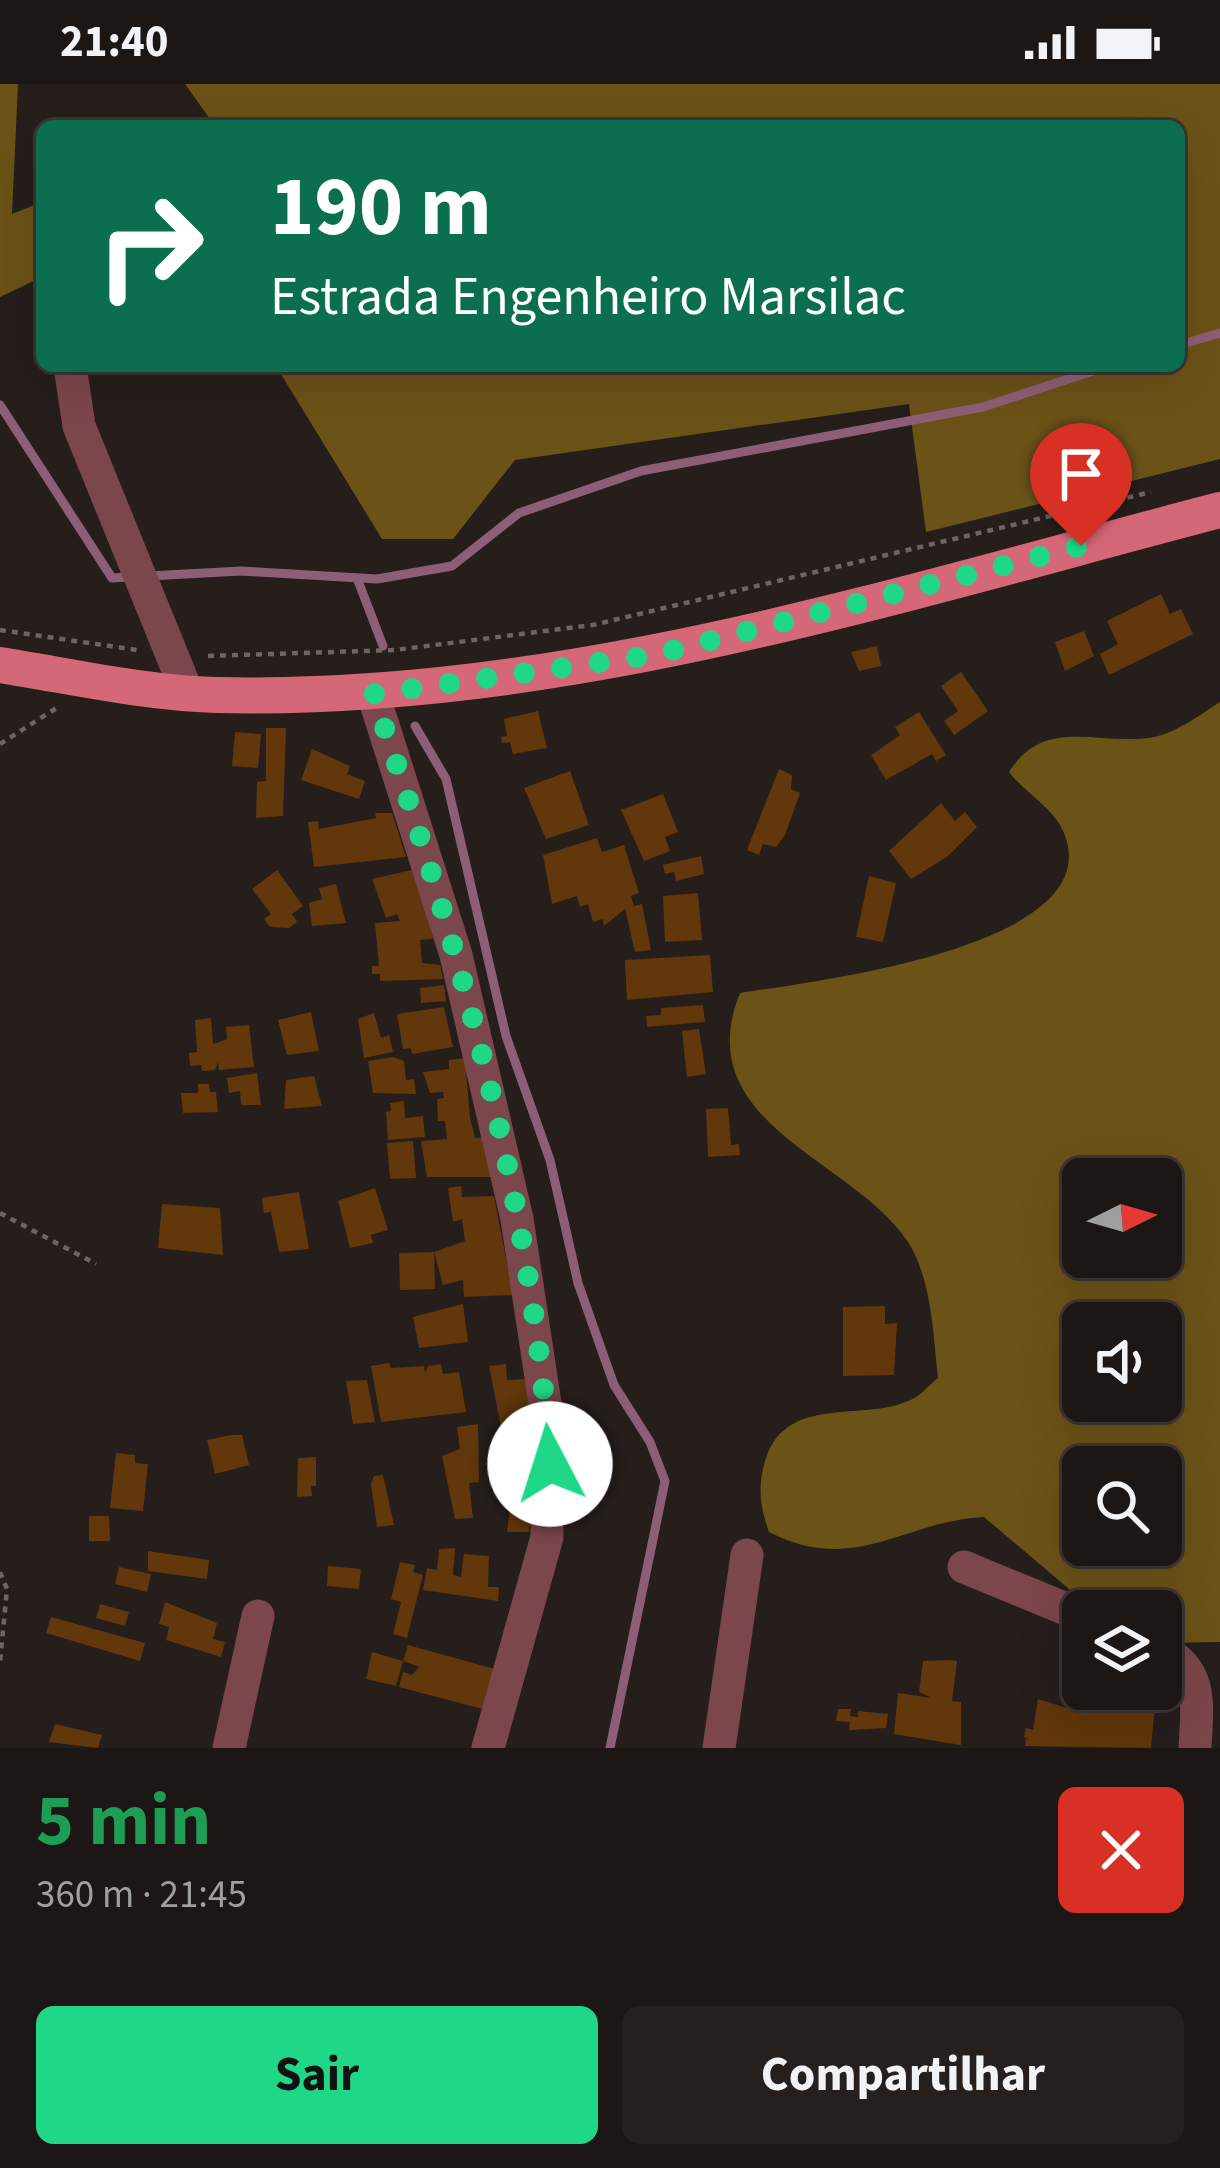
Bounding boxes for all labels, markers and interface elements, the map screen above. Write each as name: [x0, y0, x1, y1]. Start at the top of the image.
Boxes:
text: 21:40: [60, 10, 169, 74]
text: 190 m: [270, 148, 492, 268]
icon: right: [72, 168, 228, 324]
text: Estrada Engenheiro Marsilac: [270, 259, 906, 336]
pin: [1030, 423, 1132, 546]
icon: arrive: [1048, 441, 1114, 507]
north arrow: [1062, 1158, 1182, 1278]
map controls: [1062, 1158, 1182, 1710]
button: sound: [1062, 1302, 1182, 1422]
position arrow: [487, 1401, 613, 1527]
button: search: [1062, 1446, 1182, 1566]
button: layers: [1062, 1590, 1182, 1710]
text: 5 min: [36, 1770, 211, 1873]
button: close: [1058, 1787, 1184, 1913]
text: 360 m · 21:45: [36, 1867, 247, 1923]
button: Sair: [36, 2006, 598, 2144]
button: Compartilhar: [622, 2006, 1184, 2144]

